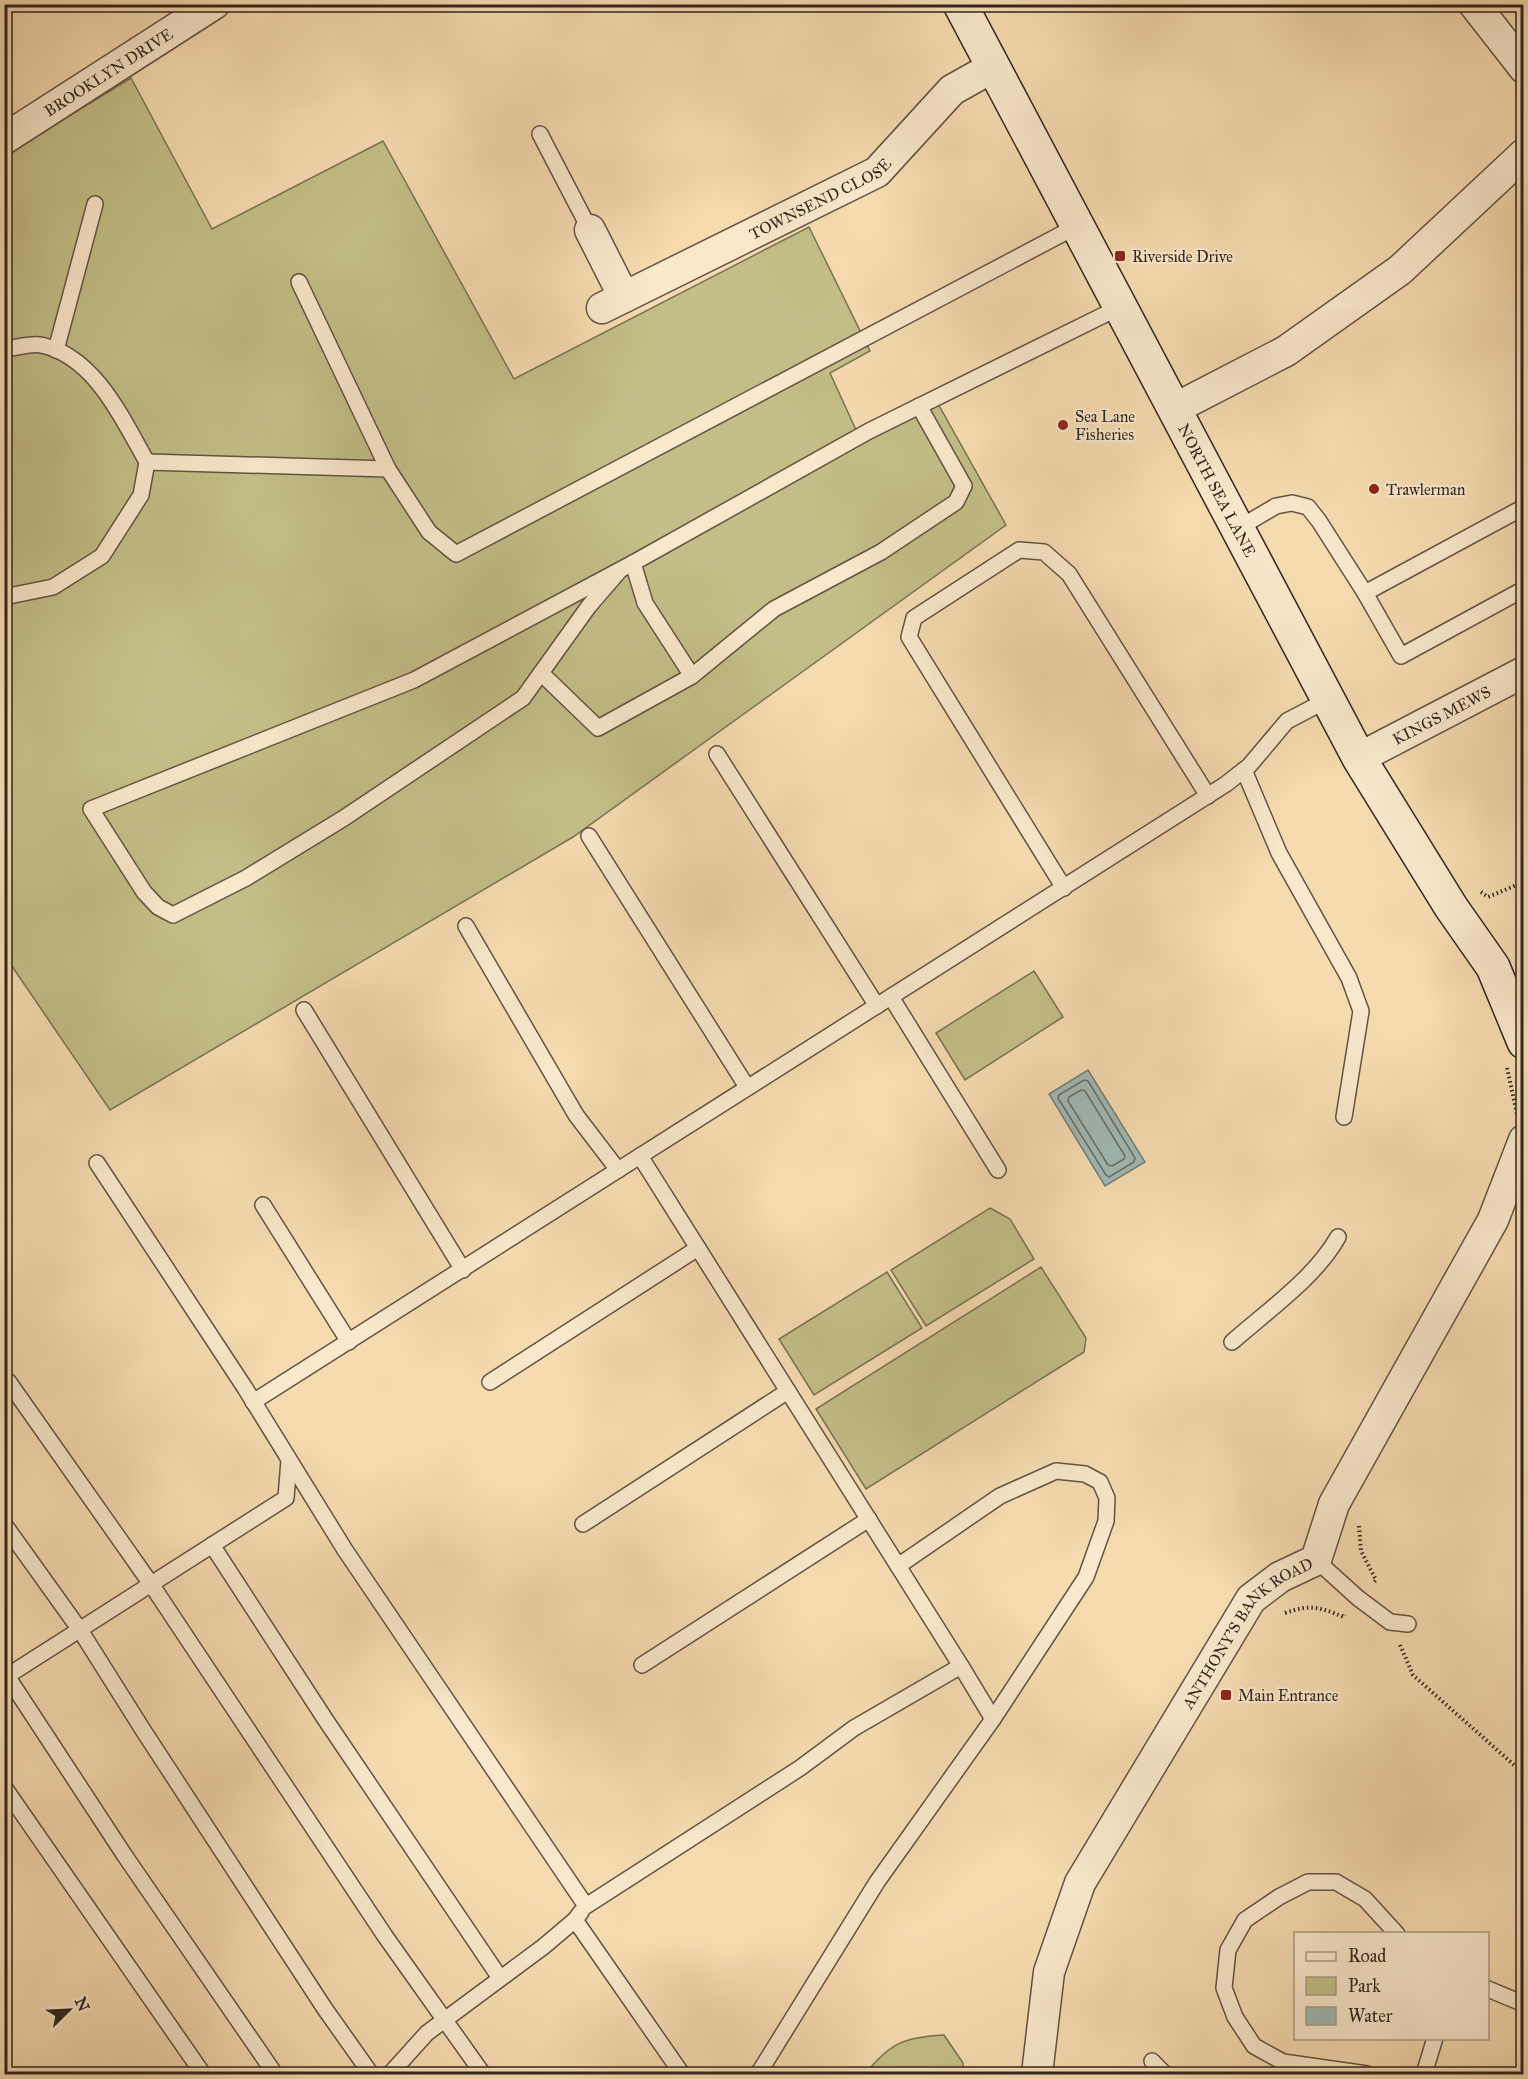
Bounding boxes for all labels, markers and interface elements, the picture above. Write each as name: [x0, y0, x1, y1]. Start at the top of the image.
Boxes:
street label: BROOKLYN DRIVE: [41, 24, 176, 121]
street label: TOWNSEND CLOSE: [746, 154, 895, 244]
place label: Riverside Drive: [1132, 247, 1233, 266]
marker: Riverside Drive: [1113, 249, 1127, 263]
place label: Sea Lane Fisheries: [1075, 407, 1135, 444]
marker: Sea Lane Fisheries: [1056, 418, 1070, 432]
street label: NORTH SEA LANE: [1174, 421, 1260, 560]
place label: Trawlerman: [1386, 480, 1466, 499]
marker: Trawlerman: [1367, 482, 1381, 496]
street label: KINGS MEWS: [1389, 682, 1494, 749]
street label: ANTHONY'S BANK ROAD: [1178, 1554, 1316, 1713]
place label: Main Entrance: [1238, 1686, 1339, 1705]
marker: Main Entrance: [1219, 1688, 1233, 1702]
legend: [1294, 1932, 1489, 2040]
text: Road: [1348, 1945, 1386, 1967]
text: Park: [1348, 1975, 1381, 1997]
north arrow: [39, 1980, 99, 2040]
text: N: [71, 1994, 94, 2015]
text: Water: [1348, 2005, 1393, 2027]

